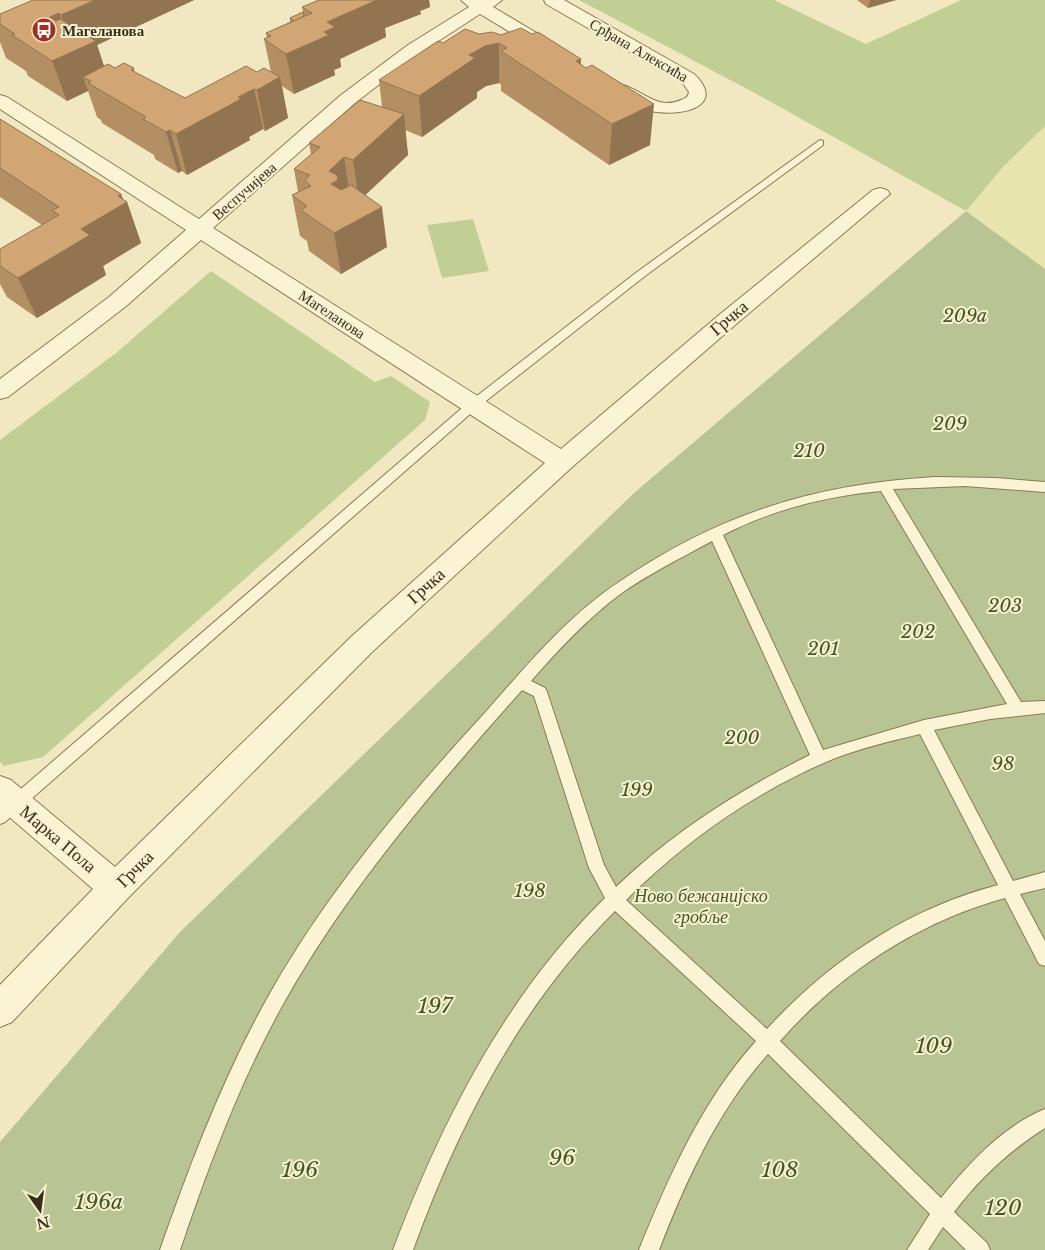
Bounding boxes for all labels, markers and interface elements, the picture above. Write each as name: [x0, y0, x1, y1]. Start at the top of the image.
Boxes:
street label: Срђана Алексића: [586, 14, 692, 86]
bus stop icon: Магеланова: [31, 17, 57, 43]
place label: Магеланова: [62, 21, 145, 40]
street label: Веспучијева: [208, 158, 280, 224]
street label: Магеланова: [295, 285, 369, 343]
street label: Грчка: [705, 296, 753, 340]
park label: 209a: [943, 305, 987, 327]
park label: 209: [933, 413, 967, 435]
park label: 210: [793, 440, 825, 462]
street label: Грчка: [403, 563, 449, 609]
park label: 203: [988, 595, 1022, 617]
park label: 202: [901, 621, 935, 643]
park label: 201: [807, 638, 839, 660]
park label: 200: [725, 727, 760, 749]
park label: 98: [992, 753, 1014, 775]
park label: 199: [620, 779, 653, 801]
street label: Марка Пола: [15, 801, 101, 877]
street label: Грчка: [112, 846, 158, 892]
park label: 198: [513, 880, 546, 902]
park label: Ново бежанијско гробље: [633, 885, 768, 928]
park label: 197: [417, 993, 454, 1019]
park label: 109: [915, 1033, 952, 1059]
park label: 96: [549, 1145, 576, 1171]
park label: 196: [281, 1157, 319, 1183]
park label: 108: [761, 1157, 798, 1183]
north arrow: [15, 1185, 65, 1235]
park label: 196a: [74, 1189, 123, 1215]
park label: 120: [984, 1195, 1022, 1221]
text: N: [35, 1212, 52, 1233]

